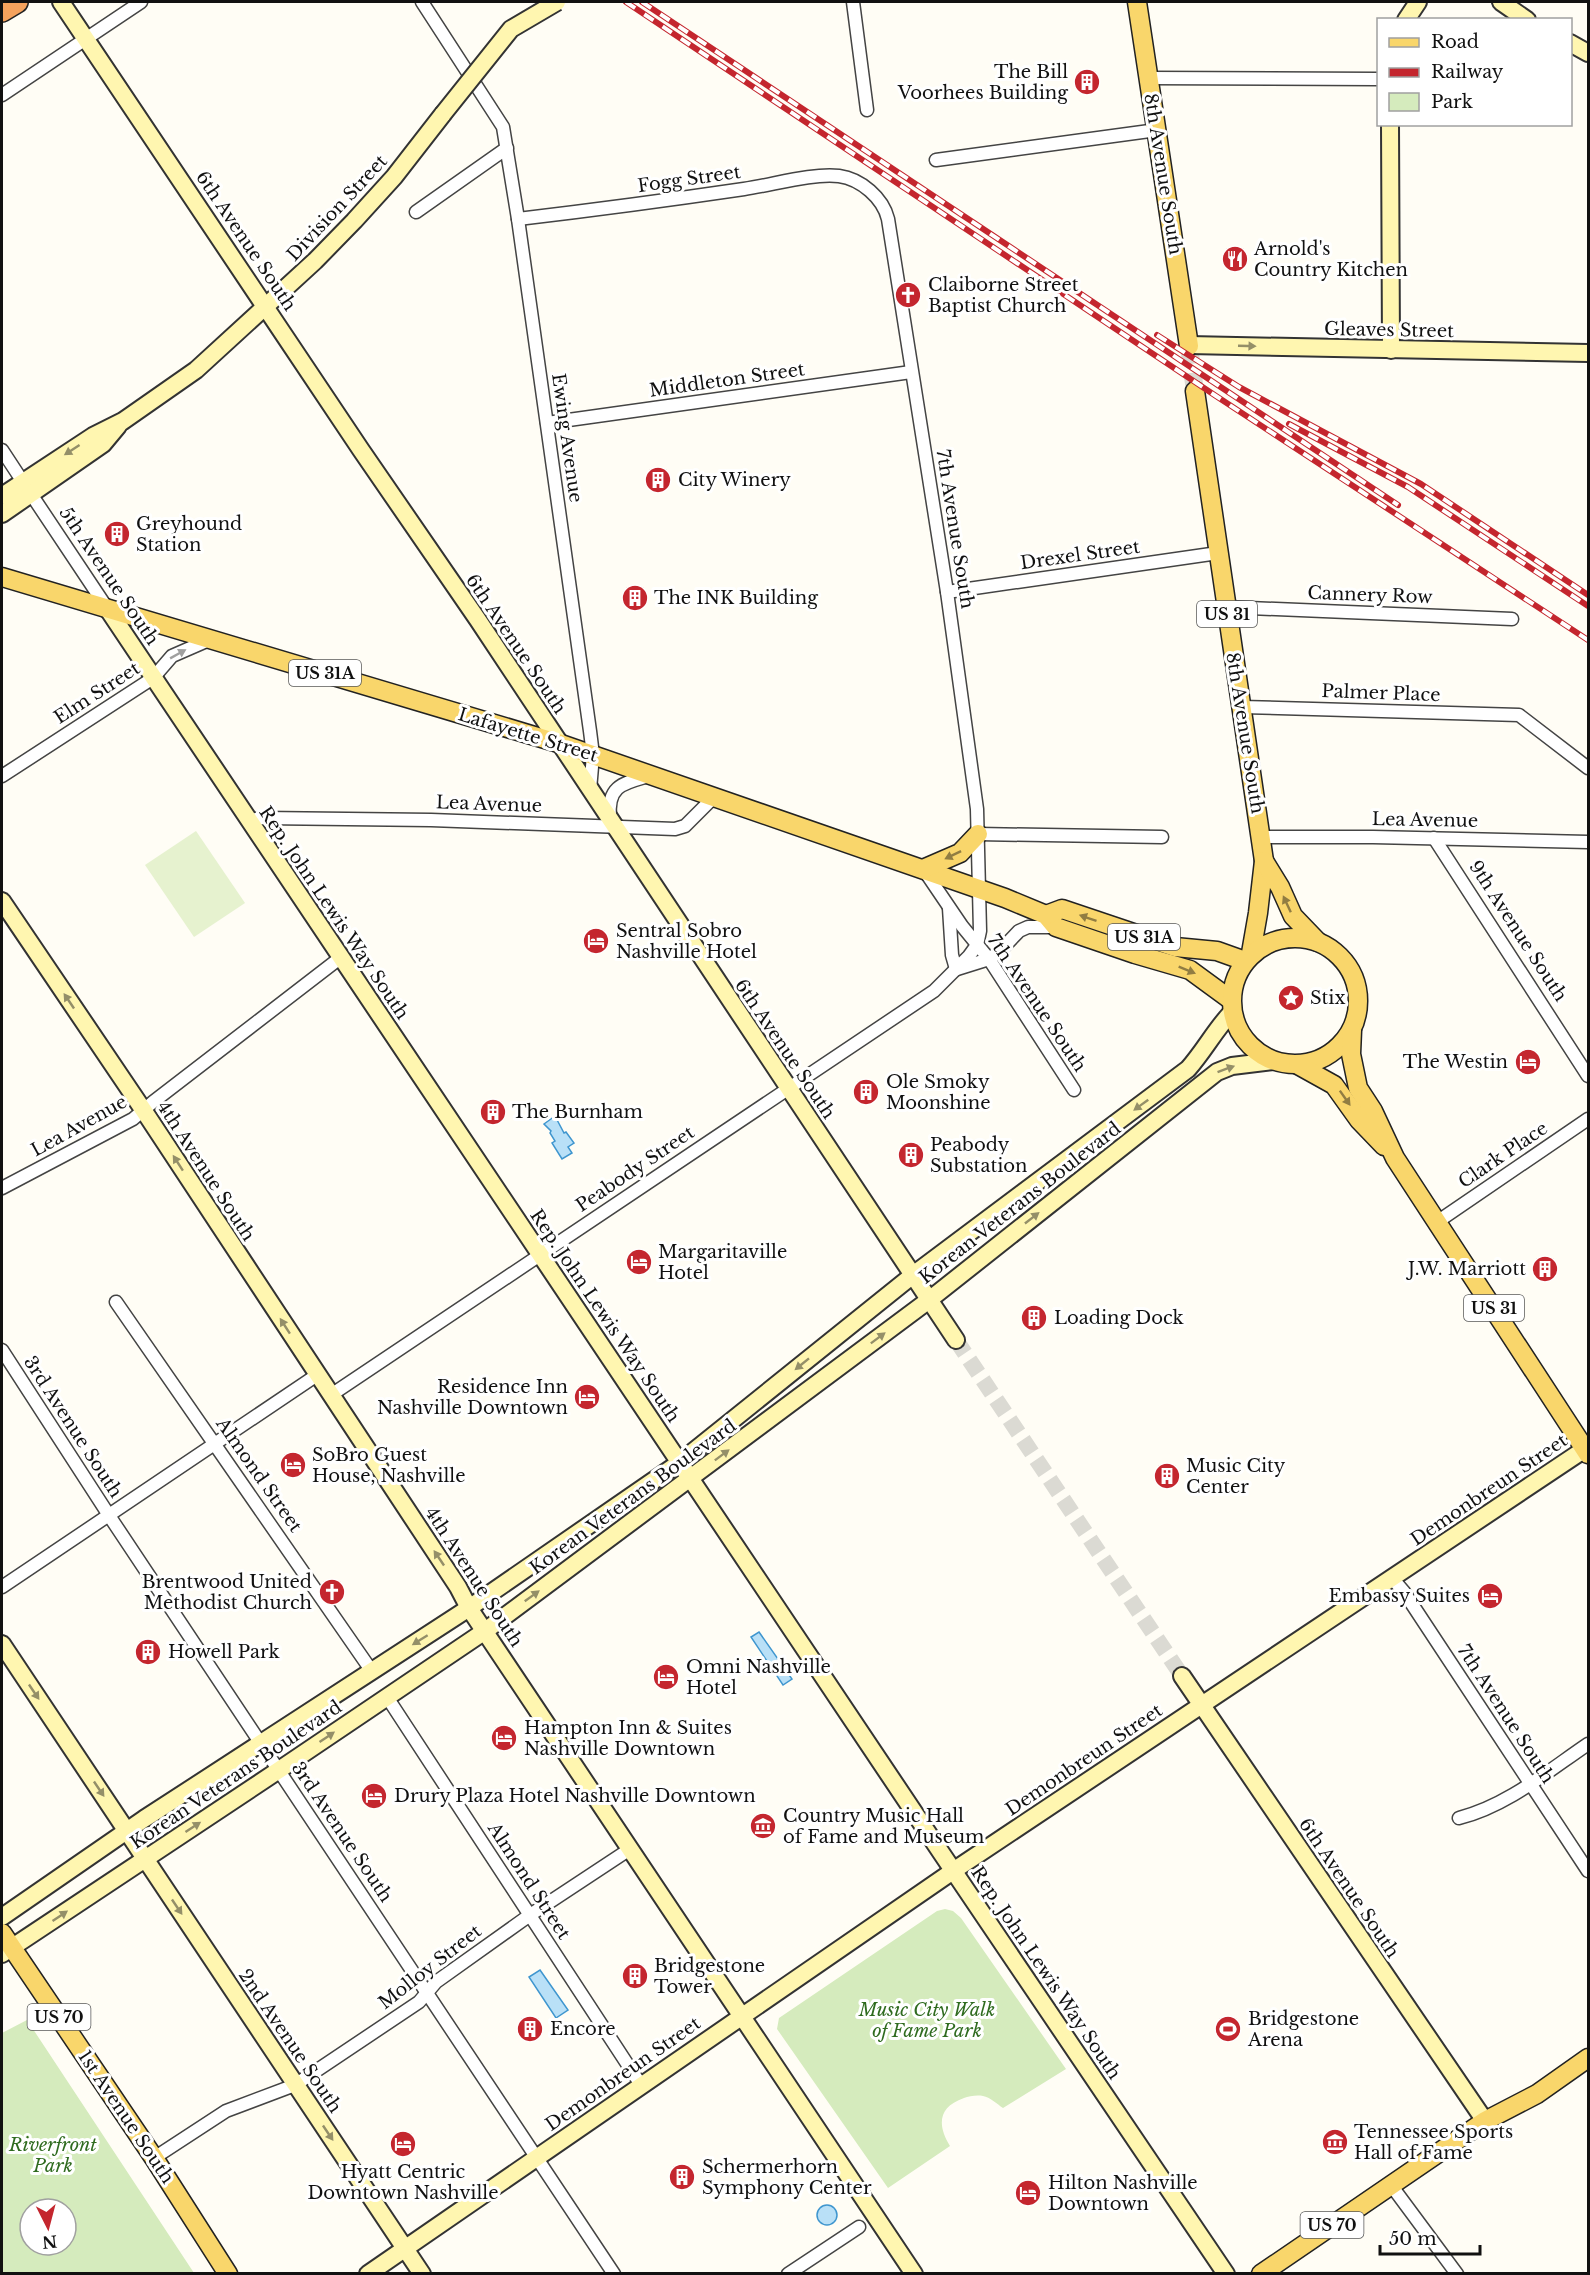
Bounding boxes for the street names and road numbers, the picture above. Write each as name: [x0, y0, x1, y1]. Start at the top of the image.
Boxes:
street label: 8th Avenue South: [1139, 92, 1187, 256]
street label: Division Street: [282, 150, 392, 266]
street label: Fogg Street: [636, 161, 742, 197]
street label: 6th Avenue South: [191, 167, 301, 315]
street label: Gleaves Street: [1324, 318, 1454, 342]
street label: Middleton Street: [648, 358, 806, 402]
street label: Ewing Avenue: [547, 372, 587, 504]
street label: 7th Avenue South: [932, 448, 978, 610]
street label: 5th Avenue South: [55, 503, 163, 649]
street label: Drexel Street: [1019, 536, 1141, 574]
street label: 6th Avenue South: [461, 570, 571, 718]
street label: Cannery Row: [1307, 582, 1434, 608]
road number: US 31: [1197, 601, 1257, 627]
street label: 8th Avenue South: [1221, 651, 1269, 815]
street label: Elm Street: [50, 657, 144, 729]
road number: US 31A: [289, 660, 361, 686]
street label: Palmer Place: [1321, 680, 1441, 706]
street label: Lafayette Street: [456, 703, 601, 767]
street label: Lea Avenue: [436, 791, 542, 817]
street label: Rep. John Lewis Way South: [254, 802, 414, 1024]
street label: Lea Avenue: [1372, 808, 1478, 832]
street label: 9th Avenue South: [1464, 856, 1572, 1006]
road number: US 31A: [1108, 924, 1180, 950]
street label: 7th Avenue South: [983, 930, 1091, 1076]
street label: 6th Avenue South: [730, 975, 840, 1123]
street label: Lea Avenue: [27, 1091, 131, 1161]
street label: 4th Avenue South: [153, 1097, 259, 1245]
street label: Korean Veterans Boulevard: [915, 1117, 1125, 1289]
street label: Clark Place: [1454, 1117, 1552, 1193]
street label: Peabody Street: [572, 1121, 698, 1217]
street label: Rep. John Lewis Way South: [525, 1205, 685, 1427]
road number: US 31: [1464, 1295, 1524, 1321]
street label: 3rd Avenue South: [19, 1352, 127, 1502]
street label: Almond Street: [211, 1413, 307, 1537]
street label: Korean Veterans Boulevard: [525, 1415, 741, 1579]
street label: Demonbreun Street: [1407, 1429, 1572, 1551]
street label: 4th Avenue South: [421, 1503, 527, 1651]
street label: 7th Avenue South: [1453, 1640, 1559, 1788]
street label: Korean Veterans Boulevard: [126, 1696, 346, 1854]
street label: Demonbreun Street: [1002, 1699, 1167, 1821]
street label: 3rd Avenue South: [287, 1758, 397, 1906]
street label: 6th Avenue South: [1294, 1814, 1404, 1962]
street label: Almond Street: [483, 1818, 575, 1944]
street label: Rep. John Lewis Way South: [966, 1862, 1126, 2084]
street label: Molloy Street: [374, 1920, 486, 2014]
street label: 2nd Avenue South: [234, 1965, 346, 2117]
road number: US 70: [28, 2004, 90, 2030]
street label: Demonbreun Street: [541, 2012, 705, 2136]
street label: 1st Avenue South: [73, 2046, 179, 2188]
road number: US 70: [1300, 2212, 1364, 2238]

